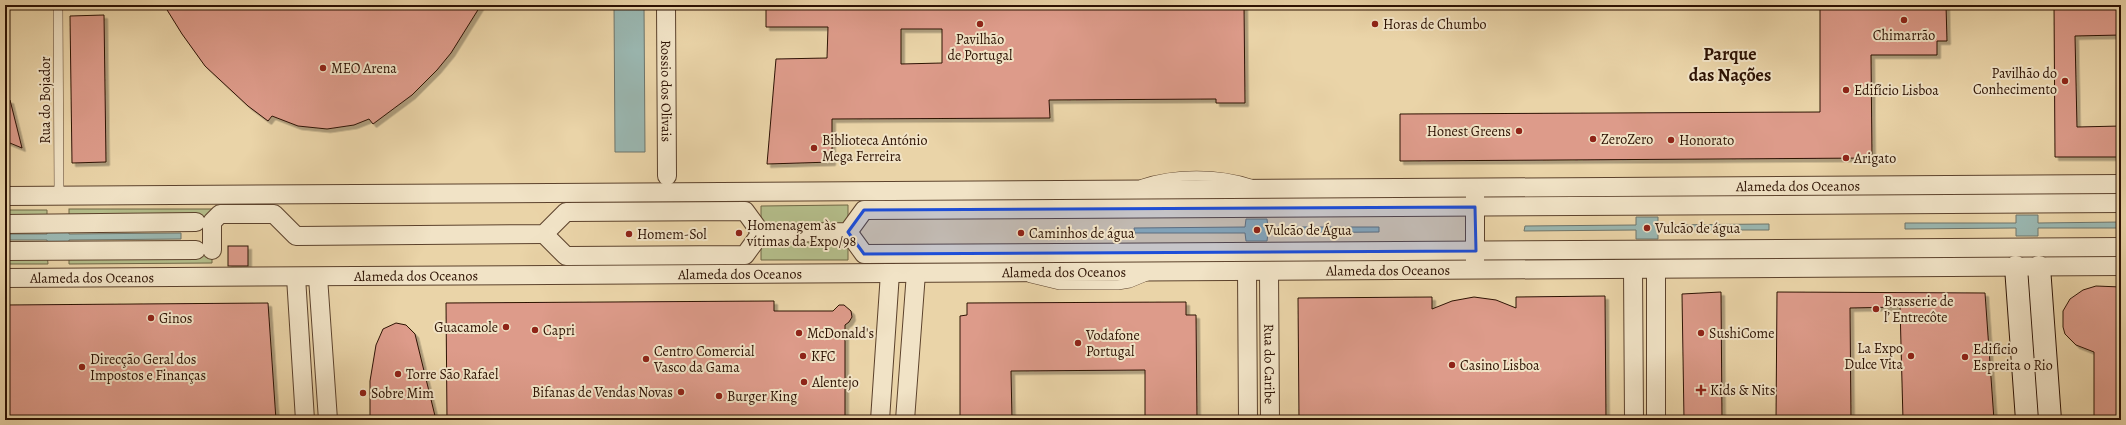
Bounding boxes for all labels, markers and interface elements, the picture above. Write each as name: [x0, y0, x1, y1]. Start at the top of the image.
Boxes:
place label: Horas de Chumbo: [1383, 15, 1487, 34]
marker: Chimarrão: [1899, 15, 1909, 25]
marker: Pavilhão de Portugal: [975, 19, 985, 29]
marker: Horas de Chumbo: [1370, 19, 1380, 29]
place label: Chimarrão: [1873, 26, 1935, 45]
place label: Pavilhão de Portugal: [948, 30, 1013, 65]
street label: Rossio dos Olivais: [656, 40, 676, 142]
district label: Parque das Nações: [1689, 42, 1771, 87]
street label: Rua do Bojador: [36, 56, 55, 144]
place label: MEO Arena: [331, 59, 397, 78]
marker: MEO Arena: [318, 63, 328, 73]
place label: Pavilhão do Conhecimento: [1973, 64, 2057, 99]
marker: Pavilhão do Conhecimento: [2060, 76, 2070, 86]
place label: Edifício Lisboa: [1854, 81, 1939, 100]
marker: Edifício Lisboa: [1841, 85, 1851, 95]
place label: Honest Greens: [1427, 122, 1511, 141]
marker: Honest Greens: [1514, 126, 1524, 136]
place label: ZeroZero: [1601, 130, 1653, 149]
place label: Biblioteca António Mega Ferreira: [822, 131, 927, 166]
place label: Honorato: [1679, 131, 1734, 150]
marker: ZeroZero: [1588, 134, 1598, 144]
marker: Honorato: [1666, 135, 1676, 145]
marker: Biblioteca António Mega Ferreira: [809, 143, 819, 153]
place label: Arigato: [1853, 149, 1896, 168]
marker: Arigato: [1841, 153, 1851, 163]
street label: Alameda dos Oceanos: [1735, 176, 1860, 196]
place label: Homenagem às vítimas da Expo/98: [746, 216, 856, 251]
place label: Vulcão de água: [1654, 219, 1741, 238]
place label: Vulcão de Água: [1264, 221, 1352, 240]
marker: Vulcão de água: [1642, 223, 1652, 233]
place label: Caminhos de água: [1029, 224, 1135, 243]
place label: Homem-Sol: [637, 225, 707, 244]
marker: Vulcão de Água: [1252, 225, 1262, 235]
marker: Homenagem às vítimas da Expo/98: [734, 228, 744, 238]
marker: Caminhos de água: [1016, 228, 1026, 238]
marker: Homem-Sol: [624, 229, 634, 239]
street label: Alameda dos Oceanos: [1325, 261, 1450, 281]
street label: Alameda dos Oceanos: [1001, 263, 1126, 282]
street label: Alameda dos Oceanos: [677, 264, 802, 284]
street label: Alameda dos Oceanos: [353, 266, 478, 286]
street label: Alameda dos Oceanos: [29, 268, 154, 288]
place label: Brasserie de l’ Entrecôte: [1884, 292, 1954, 327]
marker: Brasserie de l’ Entrecôte: [1871, 304, 1881, 314]
place label: Ginos: [159, 309, 192, 328]
marker: Ginos: [146, 313, 156, 323]
place label: Guacamole: [434, 318, 498, 337]
place label: Capri: [543, 321, 575, 340]
marker: Guacamole: [501, 322, 511, 332]
place label: McDonald's: [807, 324, 874, 343]
street label: Rua do Caribe: [1259, 324, 1279, 404]
place label: SushiCome: [1709, 324, 1774, 343]
marker: Capri: [530, 325, 540, 335]
place label: Vodafone Portugal: [1085, 326, 1140, 361]
marker: McDonald's: [794, 328, 804, 338]
marker: SushiCome: [1696, 328, 1706, 338]
marker: Vodafone Portugal: [1073, 338, 1083, 348]
place label: La Expo Dulce Vita: [1844, 339, 1903, 374]
place label: Edifício Espreita o Rio: [1973, 340, 2053, 375]
place label: Centro Comercial Vasco da Gama: [653, 342, 755, 377]
place label: KFC: [811, 347, 836, 366]
place label: Direcção Geral dos Impostos e Finanças: [90, 350, 206, 385]
marker: KFC: [798, 351, 808, 361]
marker: La Expo Dulce Vita: [1906, 351, 1916, 361]
marker: Edifício Espreita o Rio: [1960, 352, 1970, 362]
marker: Centro Comercial Vasco da Gama: [641, 354, 651, 364]
place label: Casino Lisboa: [1460, 356, 1540, 375]
marker: Casino Lisboa: [1447, 360, 1457, 370]
marker: Direcção Geral dos Impostos e Finanças: [77, 362, 87, 372]
place label: Torre São Rafael: [406, 365, 499, 384]
marker: Torre São Rafael: [393, 369, 403, 379]
place label: Alentejo: [811, 373, 859, 392]
marker: Alentejo: [799, 377, 809, 387]
place label: Kids & Nits: [1710, 381, 1775, 400]
place label: Bifanas de Vendas Novas: [532, 383, 673, 402]
place label: Sobre Mim: [371, 384, 434, 403]
marker: Kids & Nits: [1695, 384, 1707, 396]
marker: Bifanas de Vendas Novas: [676, 387, 686, 397]
place label: Burger King: [727, 387, 797, 406]
marker: Sobre Mim: [358, 388, 368, 398]
marker: Burger King: [714, 391, 724, 401]

